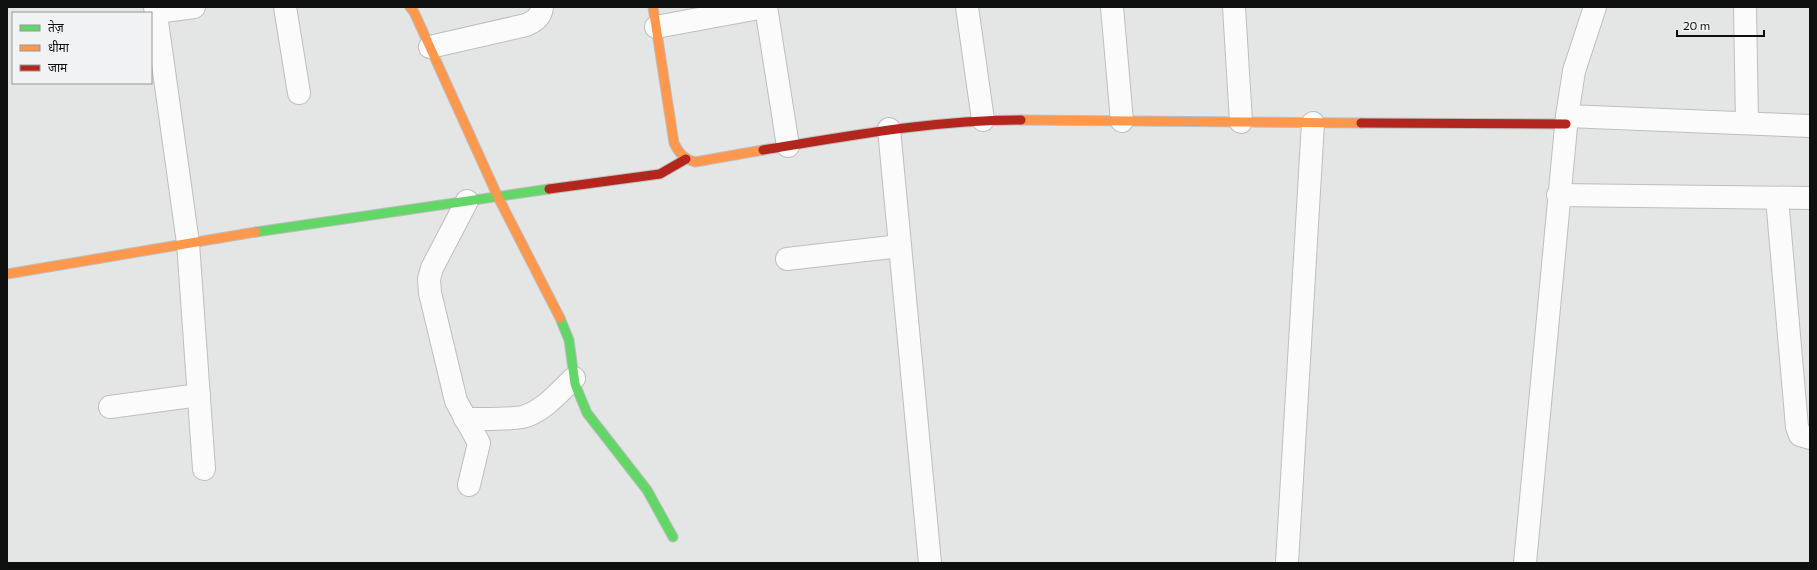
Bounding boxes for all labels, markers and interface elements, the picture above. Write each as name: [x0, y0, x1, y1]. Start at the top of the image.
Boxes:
legend: [12, 12, 152, 84]
scale bar: [1677, 12, 1764, 38]
text: 20 m: [1683, 18, 1710, 32]
text: तेज़: [48, 20, 65, 34]
text: धीमा: [48, 40, 70, 54]
text: जाम: [48, 60, 68, 74]

